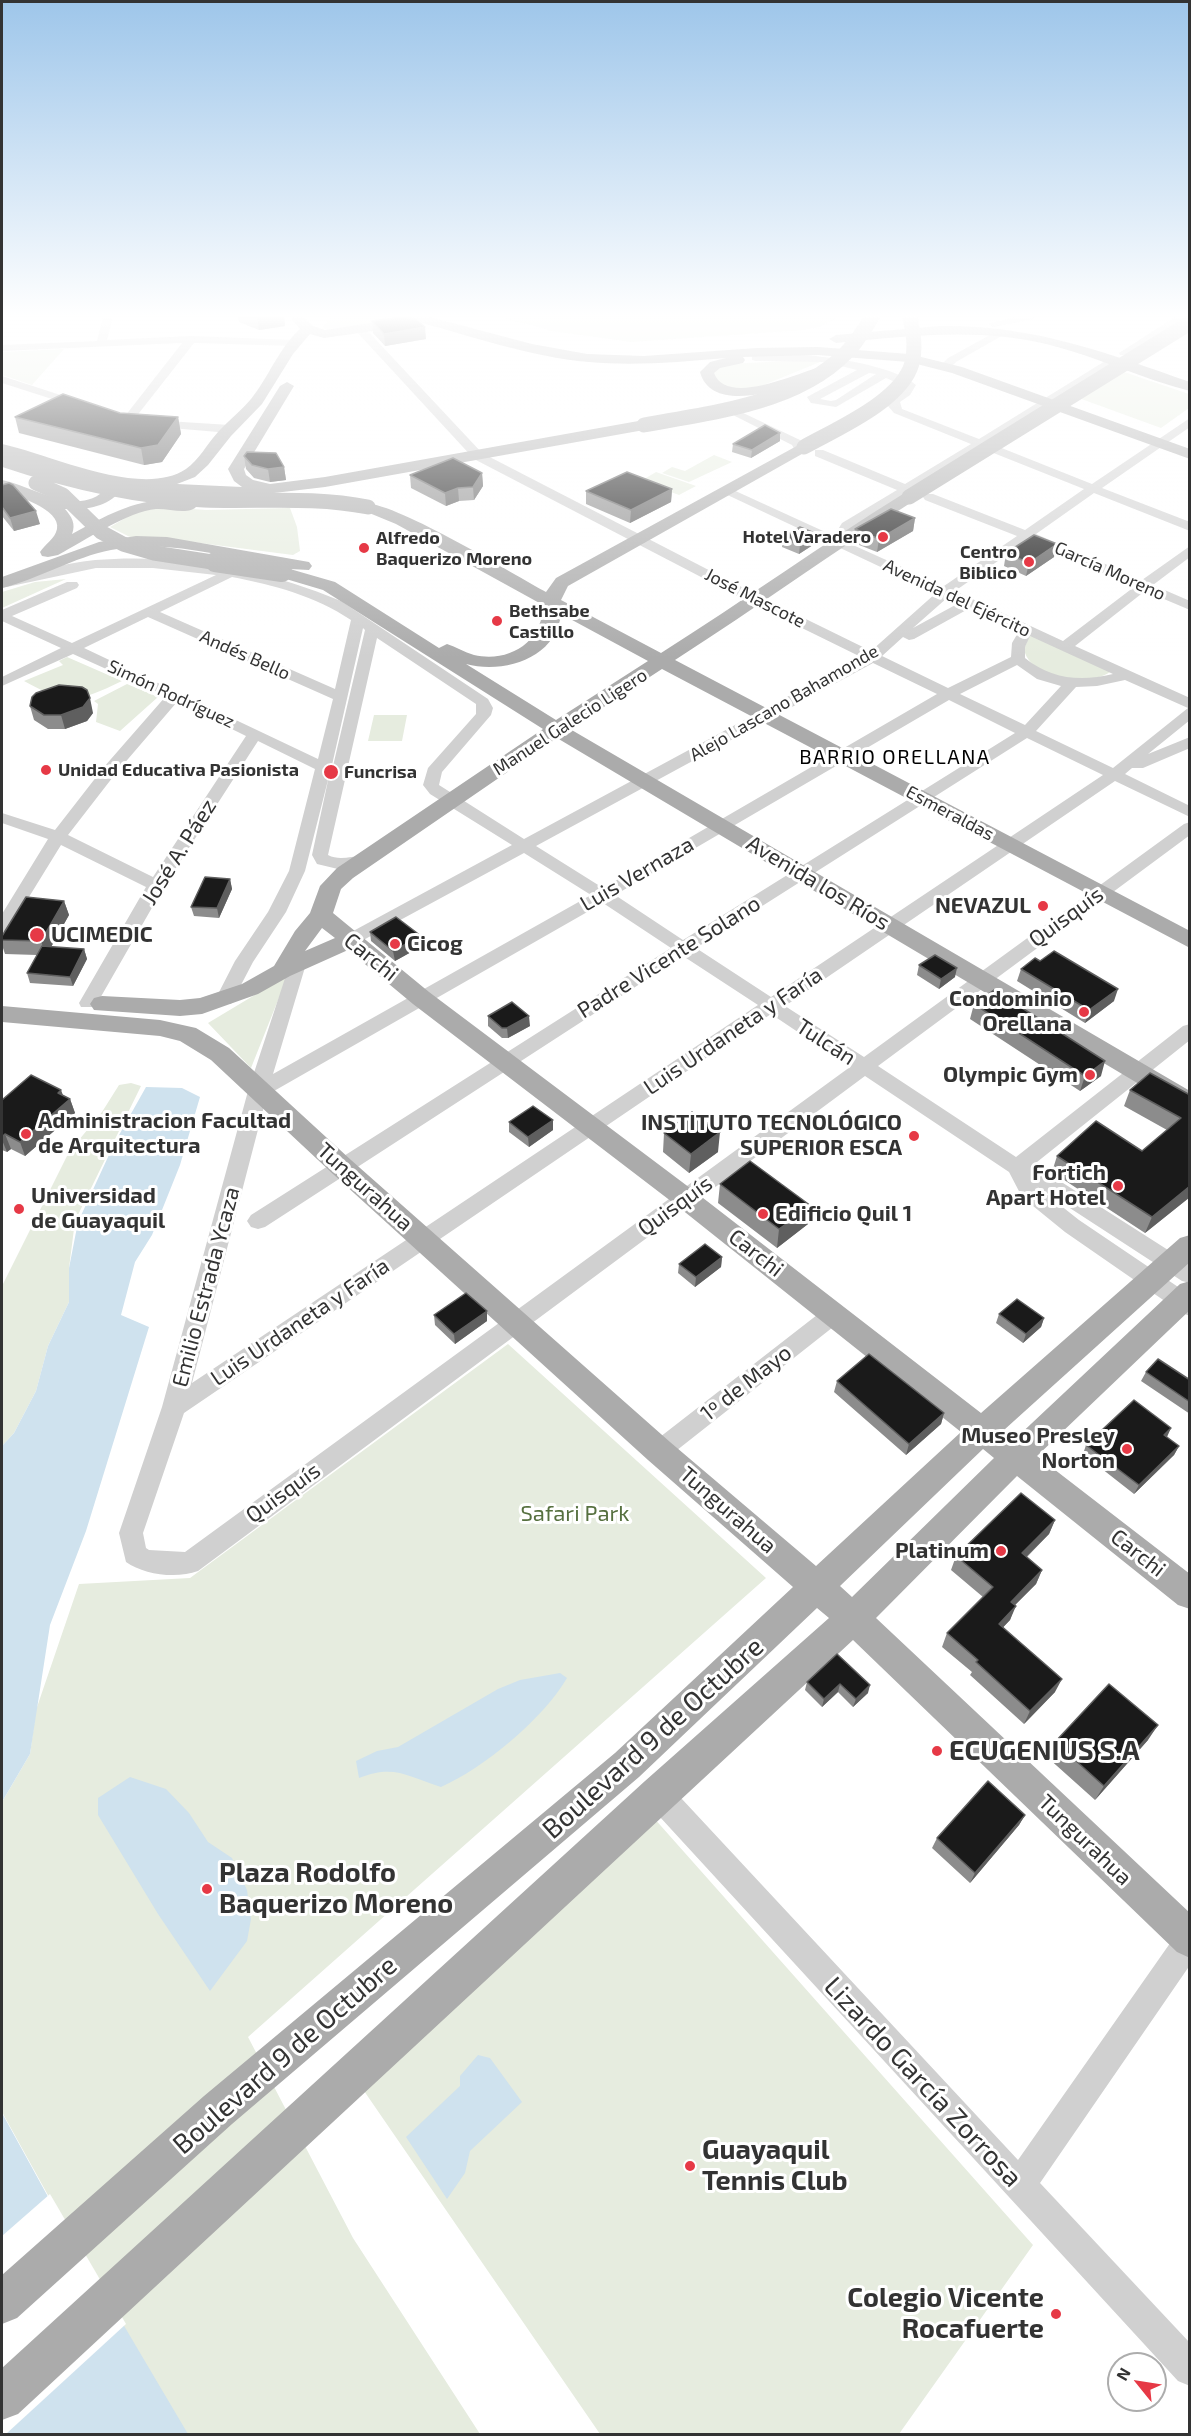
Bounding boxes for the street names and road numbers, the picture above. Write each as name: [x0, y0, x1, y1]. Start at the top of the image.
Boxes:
street label: García Moreno: [1051, 537, 1169, 605]
street label: Avenida del Ejército: [880, 554, 1034, 642]
street label: José Mascote: [701, 564, 809, 632]
street label: Andés Bello: [197, 626, 293, 684]
street label: Alejo Lascano Bahamonde: [686, 640, 882, 766]
street label: Simón Rodríguez: [104, 655, 238, 733]
street label: Manuel Galecio Ligero: [489, 664, 651, 780]
street label: Esmeraldas: [902, 781, 998, 845]
street label: José A. Páez: [136, 794, 222, 910]
street label: Avenida los Ríos: [742, 830, 894, 936]
street label: Luis Vernaza: [576, 831, 698, 917]
street label: Quisquís: [1024, 881, 1108, 953]
street label: Padre Vicente Solano: [573, 890, 765, 1024]
street label: Carchi: [339, 927, 403, 987]
street label: Luis Urdaneta y Faría: [639, 961, 827, 1101]
street label: Tulcán: [791, 1013, 861, 1071]
street label: Tungurahua: [312, 1137, 418, 1237]
street label: Quisquís: [633, 1170, 717, 1242]
street label: Emilio Estrada Ycaza: [167, 1184, 245, 1390]
street label: Carchi: [723, 1223, 789, 1283]
street label: Luis Urdaneta y Faría: [206, 1252, 394, 1392]
street label: 1º de Mayo: [695, 1339, 797, 1427]
street label: Quisquís: [241, 1457, 325, 1529]
street label: Tungurahua: [674, 1461, 782, 1559]
street label: Carchi: [1105, 1523, 1171, 1583]
street label: Boulevard 9 de Octubre: [536, 1630, 770, 1846]
street label: Tungurahua: [1033, 1789, 1137, 1891]
street label: Boulevard 9 de Octubre: [167, 1949, 403, 2161]
street label: Lizardo García Zorrosa: [817, 1970, 1029, 2194]

